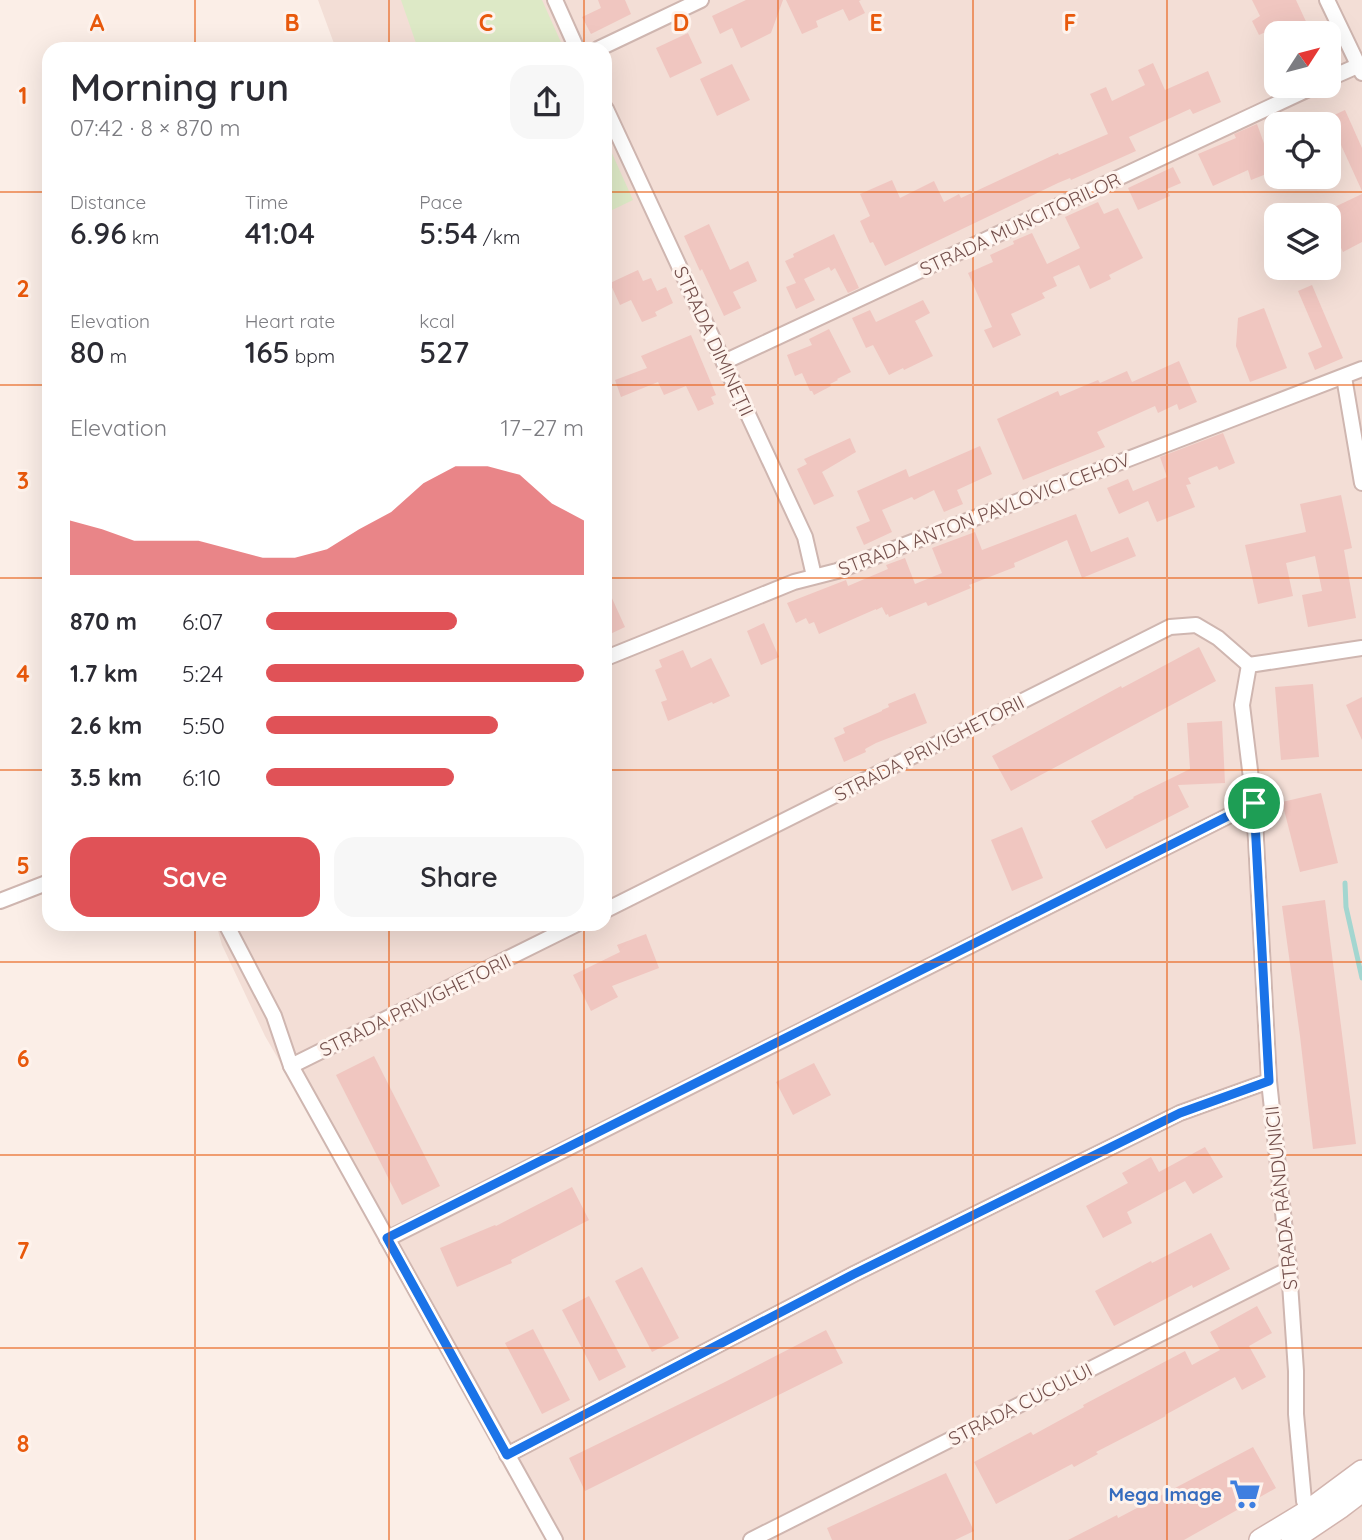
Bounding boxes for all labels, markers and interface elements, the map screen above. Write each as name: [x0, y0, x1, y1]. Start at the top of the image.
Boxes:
text: A: [90, 8, 105, 37]
text: B: [284, 8, 300, 37]
text: C: [479, 8, 493, 37]
text: D: [673, 8, 689, 37]
text: E: [869, 8, 883, 37]
text: F: [1064, 8, 1076, 37]
north arrow: [1264, 21, 1340, 98]
map controls: [1264, 21, 1341, 280]
text: Morning run: [70, 63, 289, 111]
button: share: [510, 65, 584, 139]
text: 1: [19, 81, 27, 110]
button: locate: [1264, 112, 1341, 189]
text: 07:42 · 8 × 870 m: [70, 113, 241, 142]
street label: STRADA MUNCITORILOR: [916, 167, 1124, 281]
text: Distance: [70, 190, 146, 214]
text: Time: [245, 190, 288, 214]
text: Pace: [419, 190, 463, 214]
button: layers: [1264, 203, 1341, 280]
text: 6.96: [70, 214, 127, 252]
text: 41:04: [245, 214, 315, 252]
text: 5:54: [419, 214, 478, 252]
text: km: [127, 225, 159, 249]
text: /km: [478, 225, 520, 249]
street label: STRADA DIMINEȚII: [669, 262, 759, 420]
text: 2: [16, 274, 30, 303]
text: Elevation: [70, 309, 150, 333]
text: Heart rate: [245, 309, 335, 333]
text: kcal: [419, 309, 455, 333]
text: 80: [70, 333, 105, 371]
text: 165: [245, 333, 290, 371]
text: 527: [419, 333, 469, 371]
text: m: [105, 344, 127, 368]
text: bpm: [290, 344, 335, 368]
text: Elevation: [70, 413, 167, 442]
text: 17–27 m: [501, 413, 584, 442]
street label: STRADA ANTON PAVLOVICI CEHOV: [835, 447, 1133, 581]
text: 3: [17, 466, 29, 495]
text: 870 m: [70, 607, 137, 636]
text: 6:07: [182, 607, 223, 636]
text: 4: [16, 659, 30, 688]
text: 1.7 km: [70, 659, 138, 688]
text: 5:24: [182, 659, 223, 688]
street label: STRADA PRIVIGHETORII: [830, 690, 1028, 806]
text: 2.6 km: [70, 711, 142, 740]
text: 5:50: [182, 711, 225, 740]
text: 3.5 km: [70, 763, 142, 792]
text: 6:10: [182, 763, 221, 792]
pin: [1224, 773, 1284, 833]
icon: arrive: [1235, 784, 1273, 822]
button: Save: [70, 837, 320, 917]
button: Share: [334, 837, 584, 917]
text: 5: [16, 851, 30, 880]
street label: STRADA PRIVIGHETORII: [315, 948, 515, 1062]
text: 6: [17, 1044, 29, 1073]
street label: STRADA RÂNDUNICII: [1259, 1105, 1303, 1291]
text: 7: [17, 1236, 30, 1265]
street label: STRADA CUCULUI: [944, 1357, 1096, 1451]
text: 8: [17, 1429, 29, 1458]
supermarket icon: Mega Image: [1228, 1477, 1262, 1511]
place label: Mega Image: [1108, 1482, 1222, 1506]

